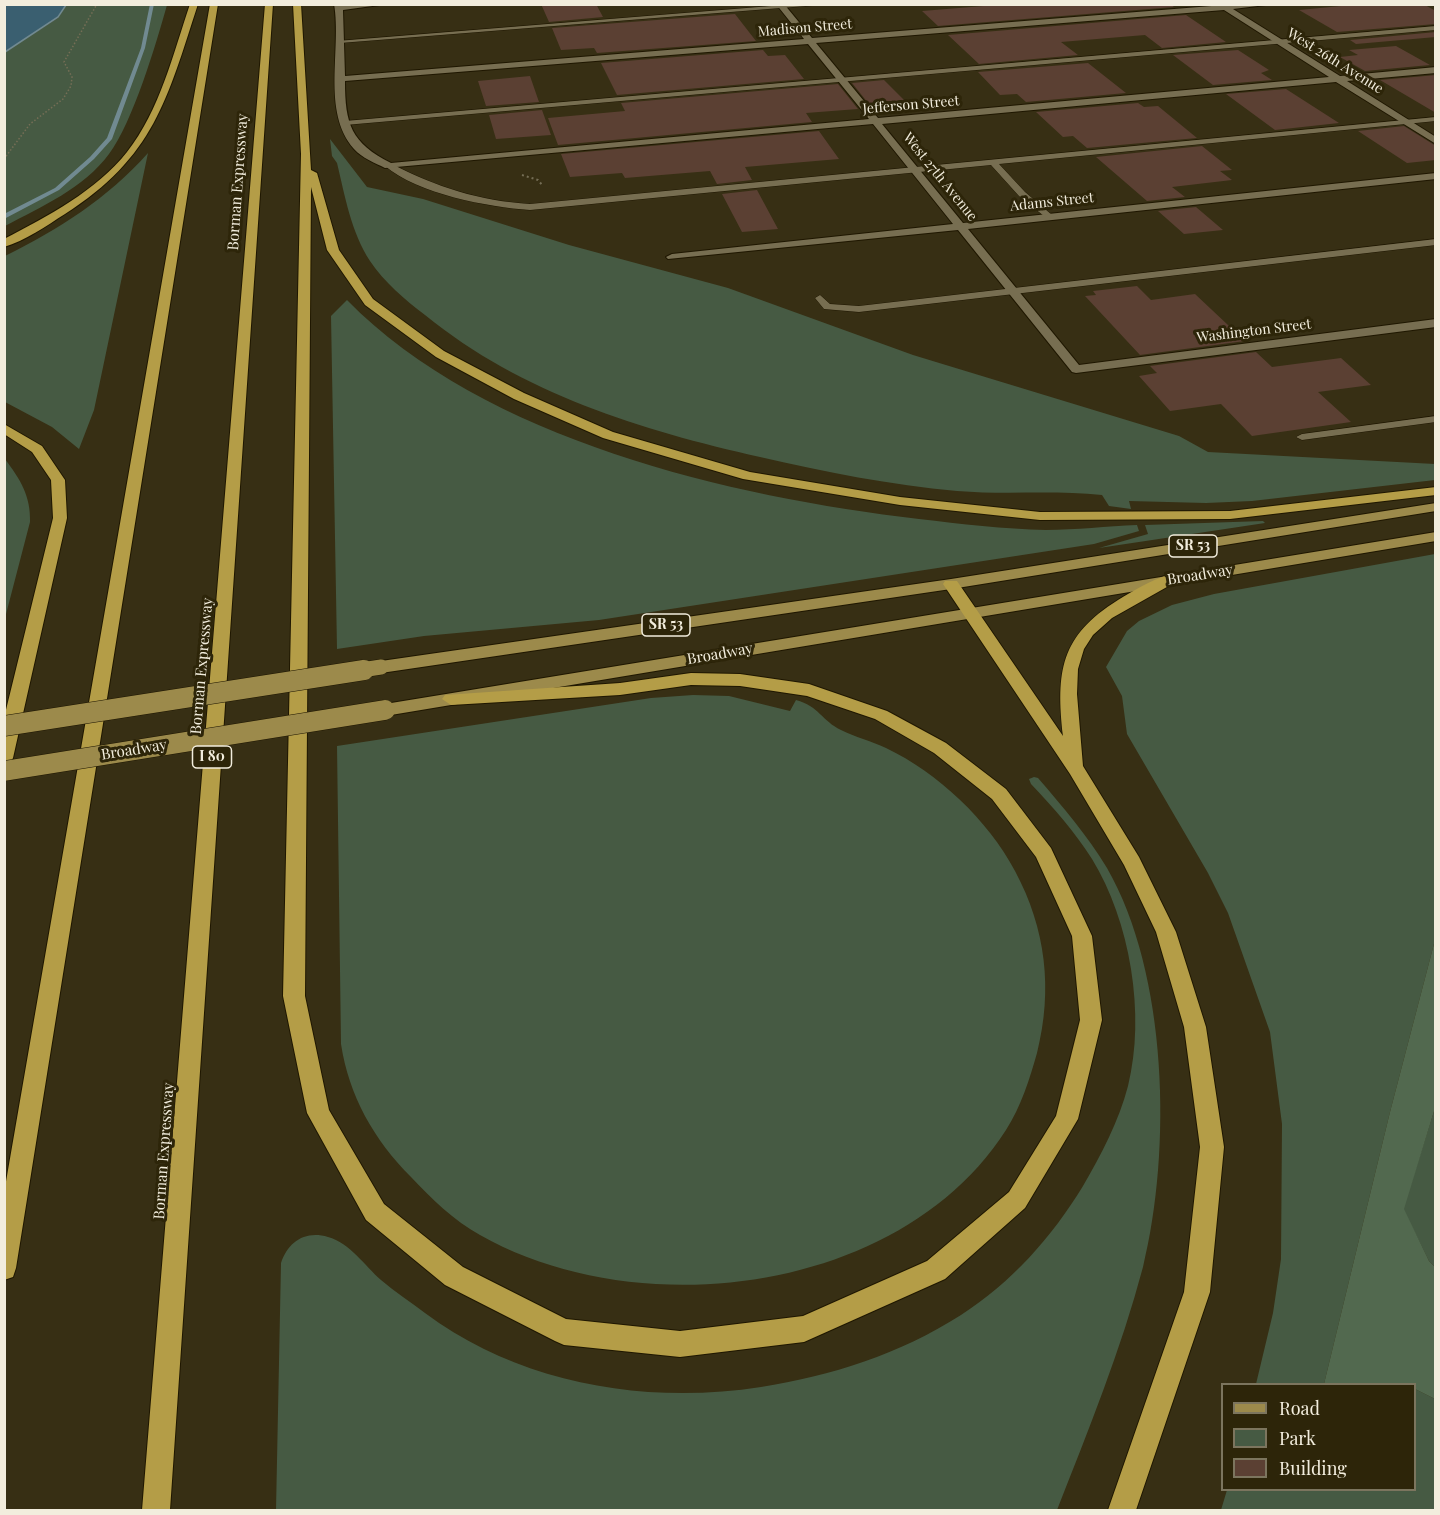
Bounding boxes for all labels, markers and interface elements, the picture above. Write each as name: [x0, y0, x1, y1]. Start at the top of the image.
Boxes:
street label: Madison Street: [757, 16, 853, 40]
street label: West 26th Avenue: [1284, 25, 1386, 97]
street label: Jefferson Street: [862, 92, 960, 118]
street label: Borman Expressway: [224, 113, 252, 251]
street label: West 27th Avenue: [899, 129, 981, 225]
street label: Adams Street: [1010, 189, 1094, 215]
street label: Washington Street: [1196, 316, 1312, 346]
road number: SR 53: [1169, 535, 1217, 557]
street label: Broadway: [1166, 561, 1234, 589]
street label: Borman Expressway: [187, 597, 217, 735]
road number: SR 53: [642, 614, 690, 636]
street label: Broadway: [686, 639, 754, 669]
street label: Broadway: [100, 736, 168, 764]
road number: I 80: [192, 746, 232, 768]
street label: Borman Expressway: [150, 1082, 178, 1220]
legend: [1221, 1383, 1416, 1491]
text: Road: [1279, 1396, 1320, 1420]
text: Park: [1279, 1426, 1316, 1450]
text: Building: [1279, 1456, 1347, 1480]

